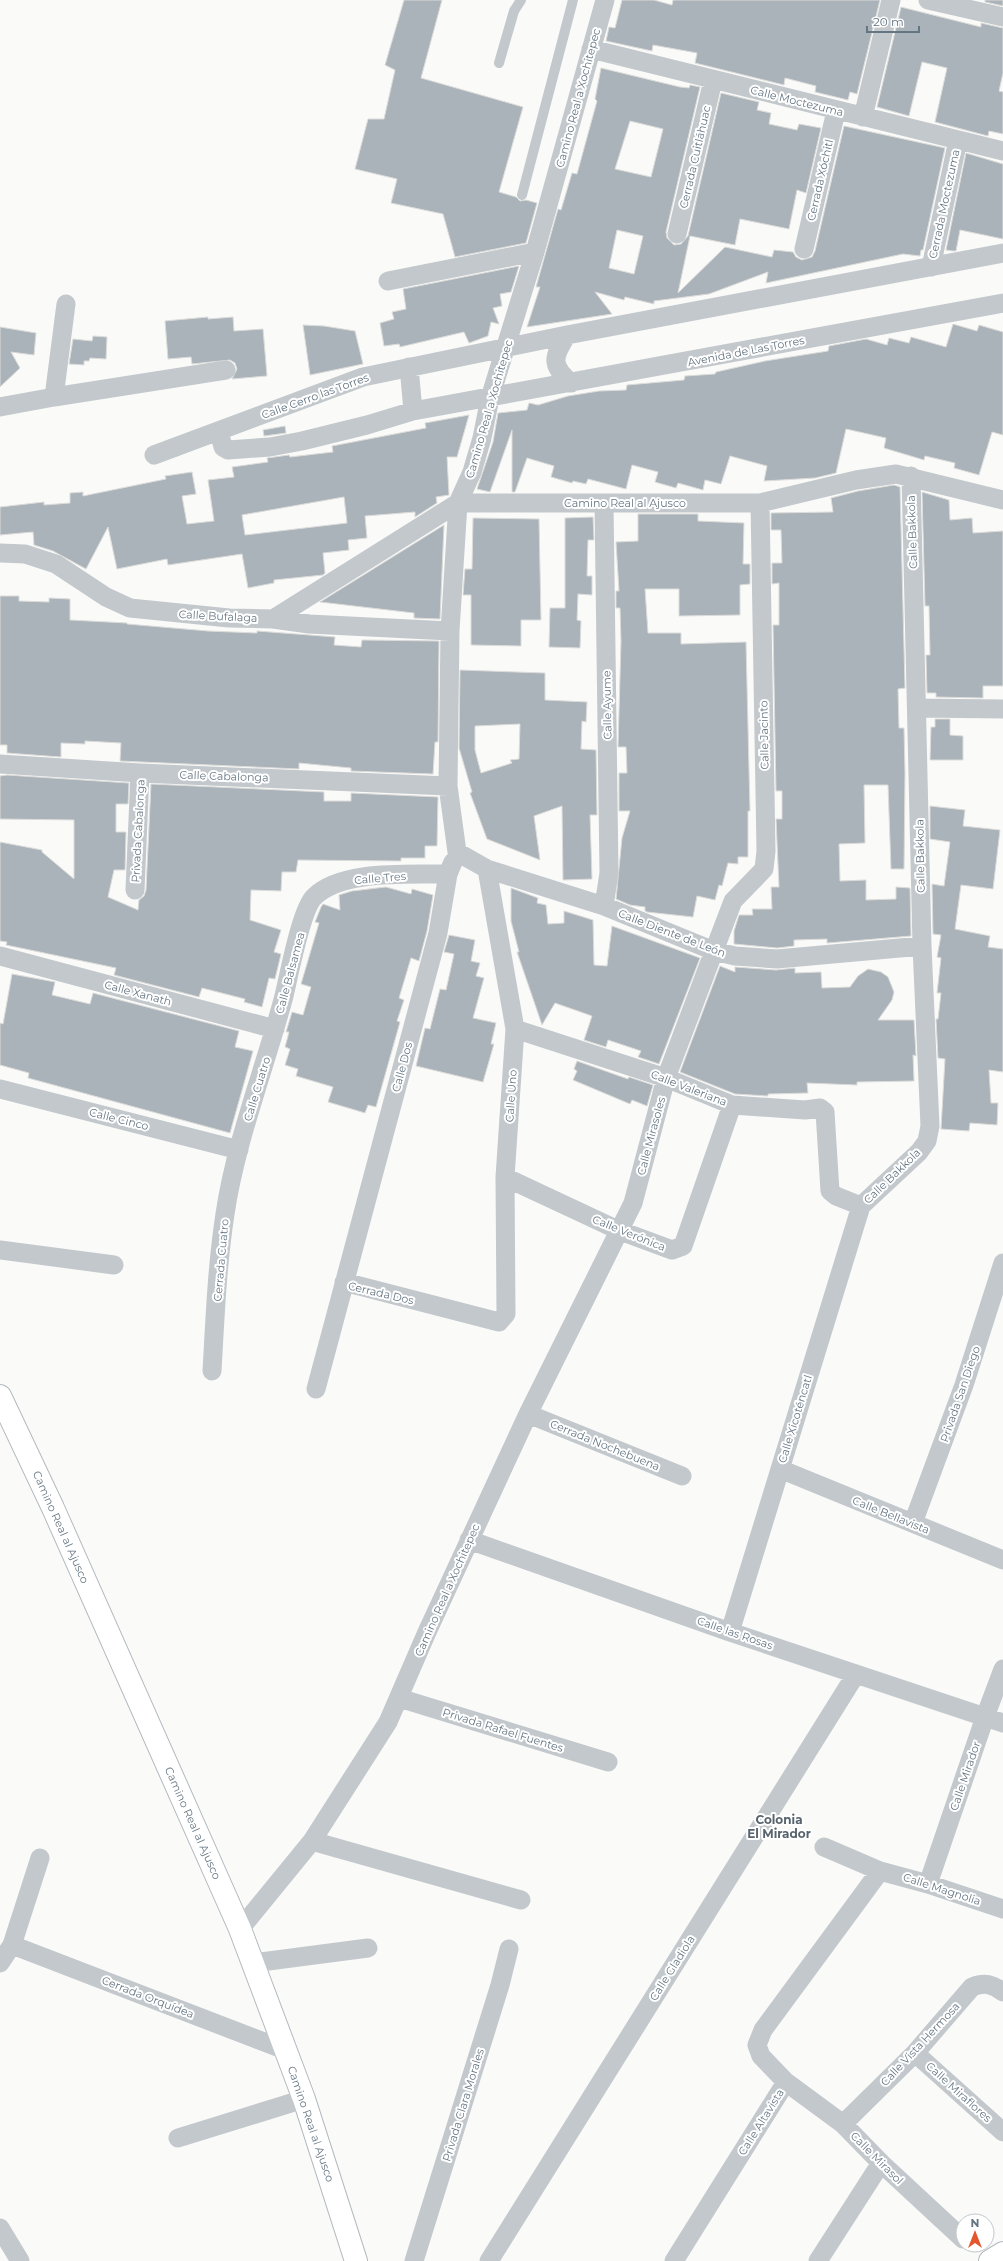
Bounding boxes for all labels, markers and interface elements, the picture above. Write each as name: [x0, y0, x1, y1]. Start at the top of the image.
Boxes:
scale bar: [867, 8, 919, 34]
text: 20 m: [873, 14, 904, 29]
street label: Camino Real a Xochitepec: [553, 27, 603, 169]
street label: Calle Moctezuma: [749, 83, 845, 119]
street label: Cerrada Cuitláhuac: [676, 104, 714, 210]
street label: Cerrada Xóchitl: [804, 138, 836, 222]
street label: Cerrada Moctezuma: [926, 148, 962, 260]
street label: Avenida de Las Torres: [686, 333, 806, 369]
street label: Camino Real a Xochitepec: [462, 338, 516, 480]
street label: Calle Cerro las Torres: [259, 370, 371, 422]
street label: Calle Bakkola: [904, 495, 920, 569]
street label: Camino Real al Ajusco: [564, 496, 686, 510]
street label: Calle Bufalaga: [178, 607, 258, 625]
street label: Calle Ayume: [599, 670, 615, 740]
street label: Calle Jacinto: [756, 700, 772, 770]
street label: Calle Cabalonga: [179, 767, 269, 785]
street label: Privada Cabalonga: [128, 779, 148, 883]
street label: Calle Bakkola: [912, 819, 928, 893]
street label: Calle Tres: [353, 869, 407, 887]
street label: Calle Diente de León: [616, 906, 728, 960]
street label: Calle Balsamea: [272, 931, 308, 1015]
street label: Calle Xanath: [103, 977, 173, 1009]
street label: Calle Dos: [389, 1040, 416, 1093]
street label: Calle Cuatro: [241, 1055, 273, 1123]
street label: Calle Valeriana: [649, 1067, 729, 1109]
street label: Calle Uno: [502, 1069, 520, 1123]
street label: Calle Mirasoles: [634, 1095, 668, 1177]
street label: Calle Cinco: [88, 1105, 150, 1133]
street label: Calle Bakkola: [861, 1145, 923, 1207]
street label: Calle Verónica: [590, 1212, 668, 1254]
street label: Cerrada Cuatro: [210, 1218, 232, 1302]
street label: Cerrada Dos: [347, 1279, 416, 1308]
street label: Privada San Diego: [937, 1344, 983, 1444]
street label: Calle Xicoténcatl: [775, 1373, 815, 1465]
street label: Cerrada Nochebuena: [548, 1417, 662, 1473]
street label: Camino Real al Ajusco: [30, 1469, 92, 1586]
street label: Calle Bellavista: [850, 1493, 932, 1537]
street label: Camino Real a Xochitepec: [411, 1522, 483, 1658]
street label: Calle las Rosas: [695, 1613, 775, 1653]
street label: Privada Rafael Fuentes: [441, 1705, 566, 1755]
street label: Calle Mirador: [947, 1740, 983, 1812]
street label: Camino Real al Ajusco: [162, 1765, 224, 1882]
district label: Colonia El Mirador: [747, 1812, 811, 1841]
street label: Calle Magnolia: [901, 1870, 983, 1908]
street label: Calle Gladiola: [646, 1933, 698, 2003]
street label: Cerrada Orquídea: [100, 1973, 196, 2021]
street label: Calle Vista Hermosa: [878, 1999, 962, 2089]
street label: Privada Clara Morales: [439, 2046, 487, 2163]
street label: Calle Miraflores: [923, 2059, 995, 2126]
street label: Camino Real al Ajusco: [285, 2064, 337, 2184]
street label: Calle Altavista: [735, 2086, 787, 2158]
street label: Calle Mirasol: [848, 2129, 906, 2187]
north arrow: [955, 2213, 995, 2253]
text: N: [971, 2216, 979, 2230]

